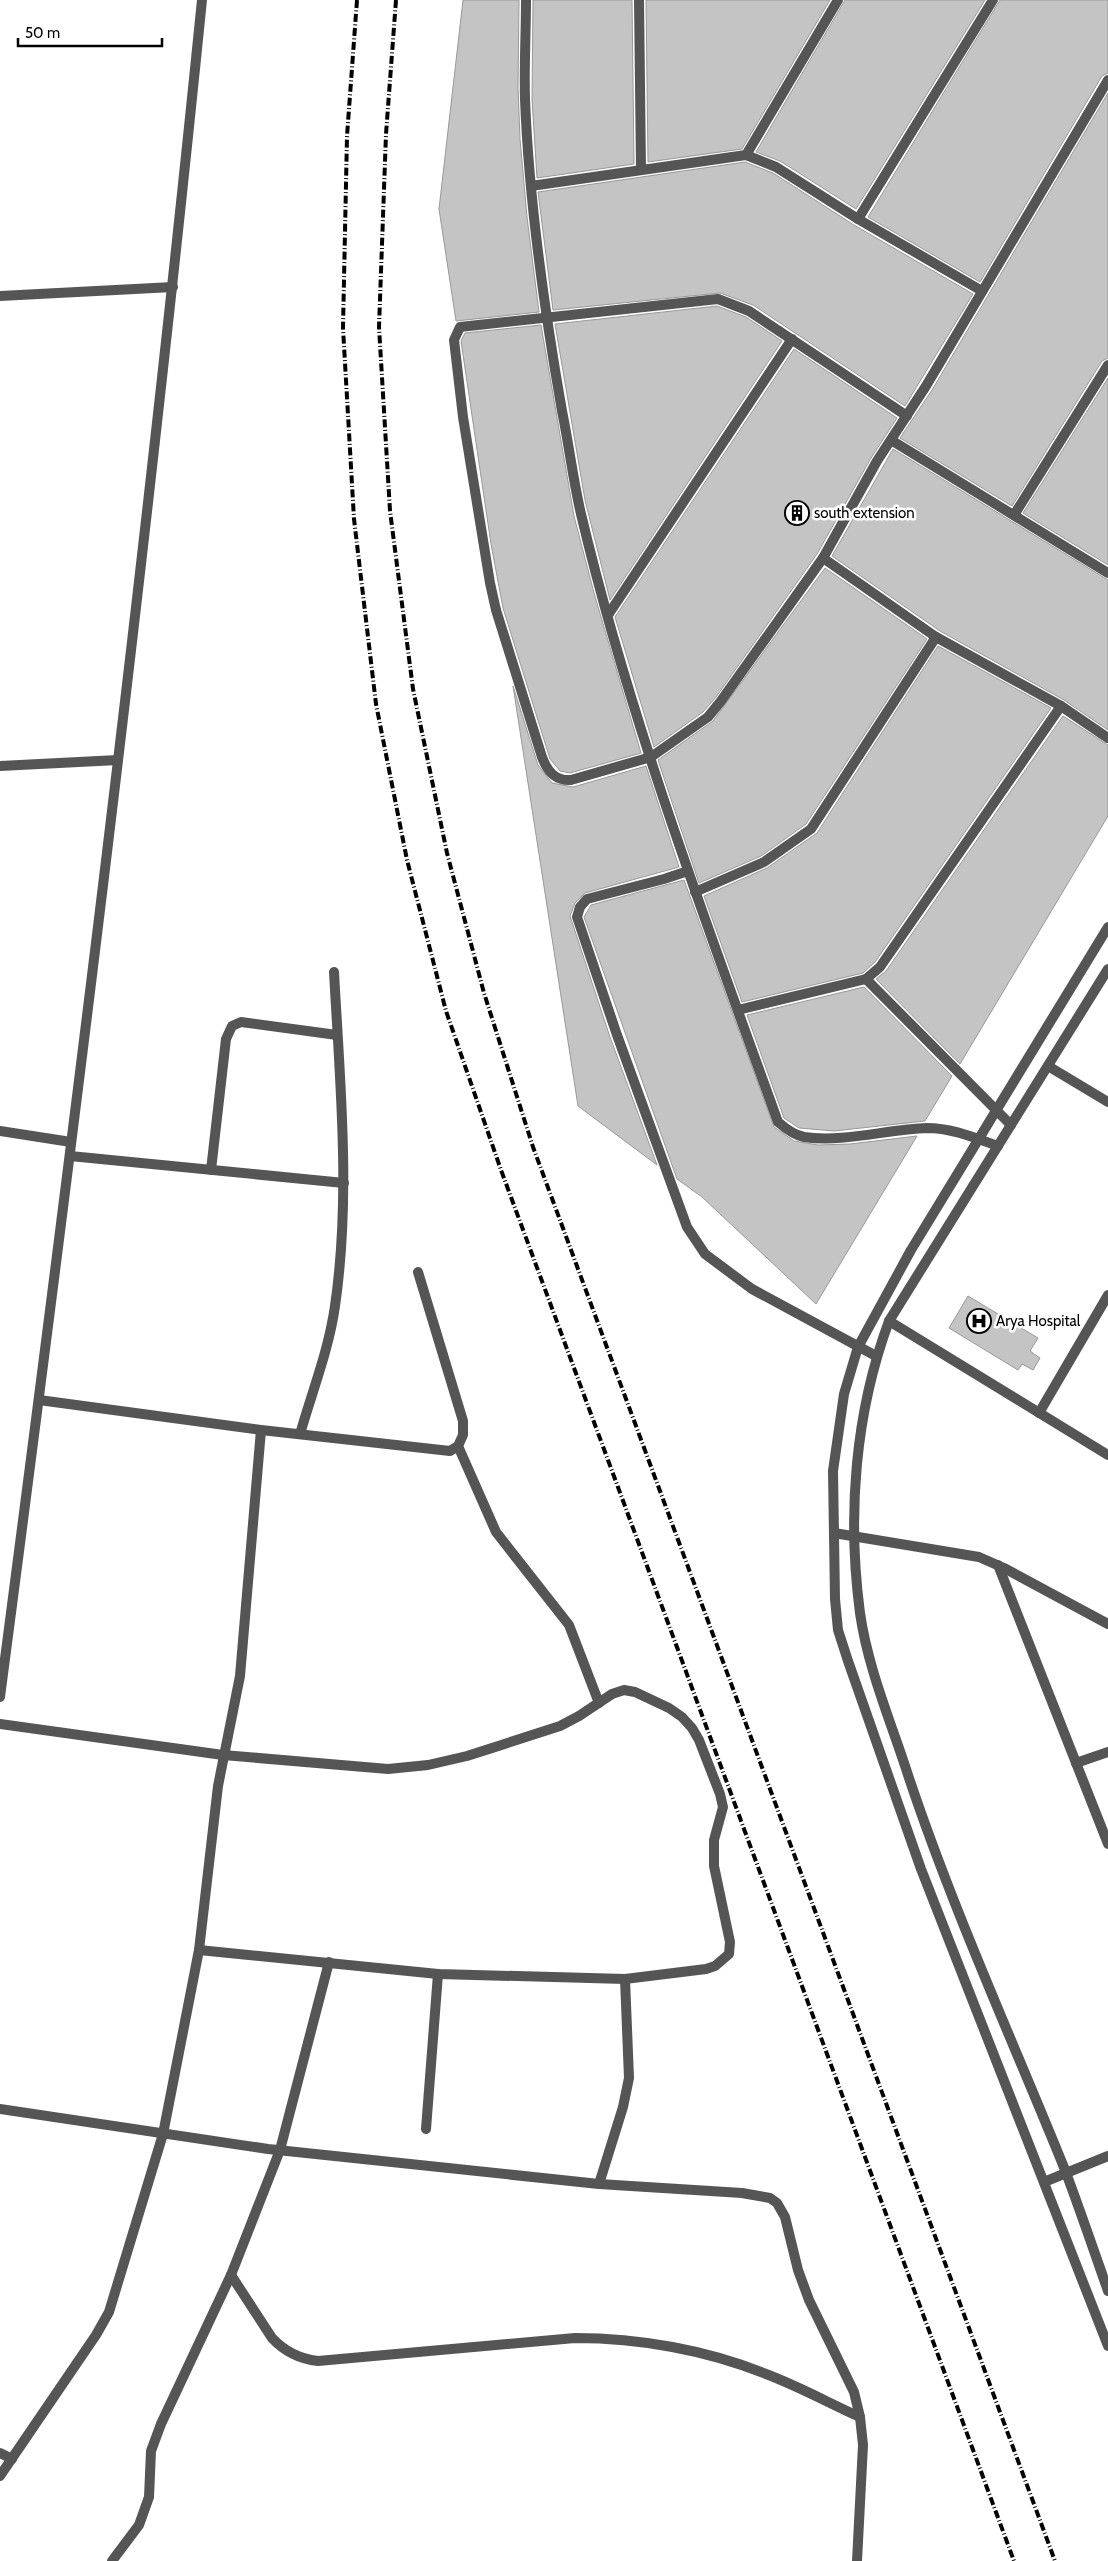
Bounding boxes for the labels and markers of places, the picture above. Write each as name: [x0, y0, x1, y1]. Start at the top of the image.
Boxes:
building icon: south extension: [784, 500, 810, 526]
place label: south extension: [814, 504, 915, 522]
hospital icon: Arya Hospital: [966, 1308, 992, 1334]
place label: Arya Hospital: [996, 1312, 1081, 1330]

